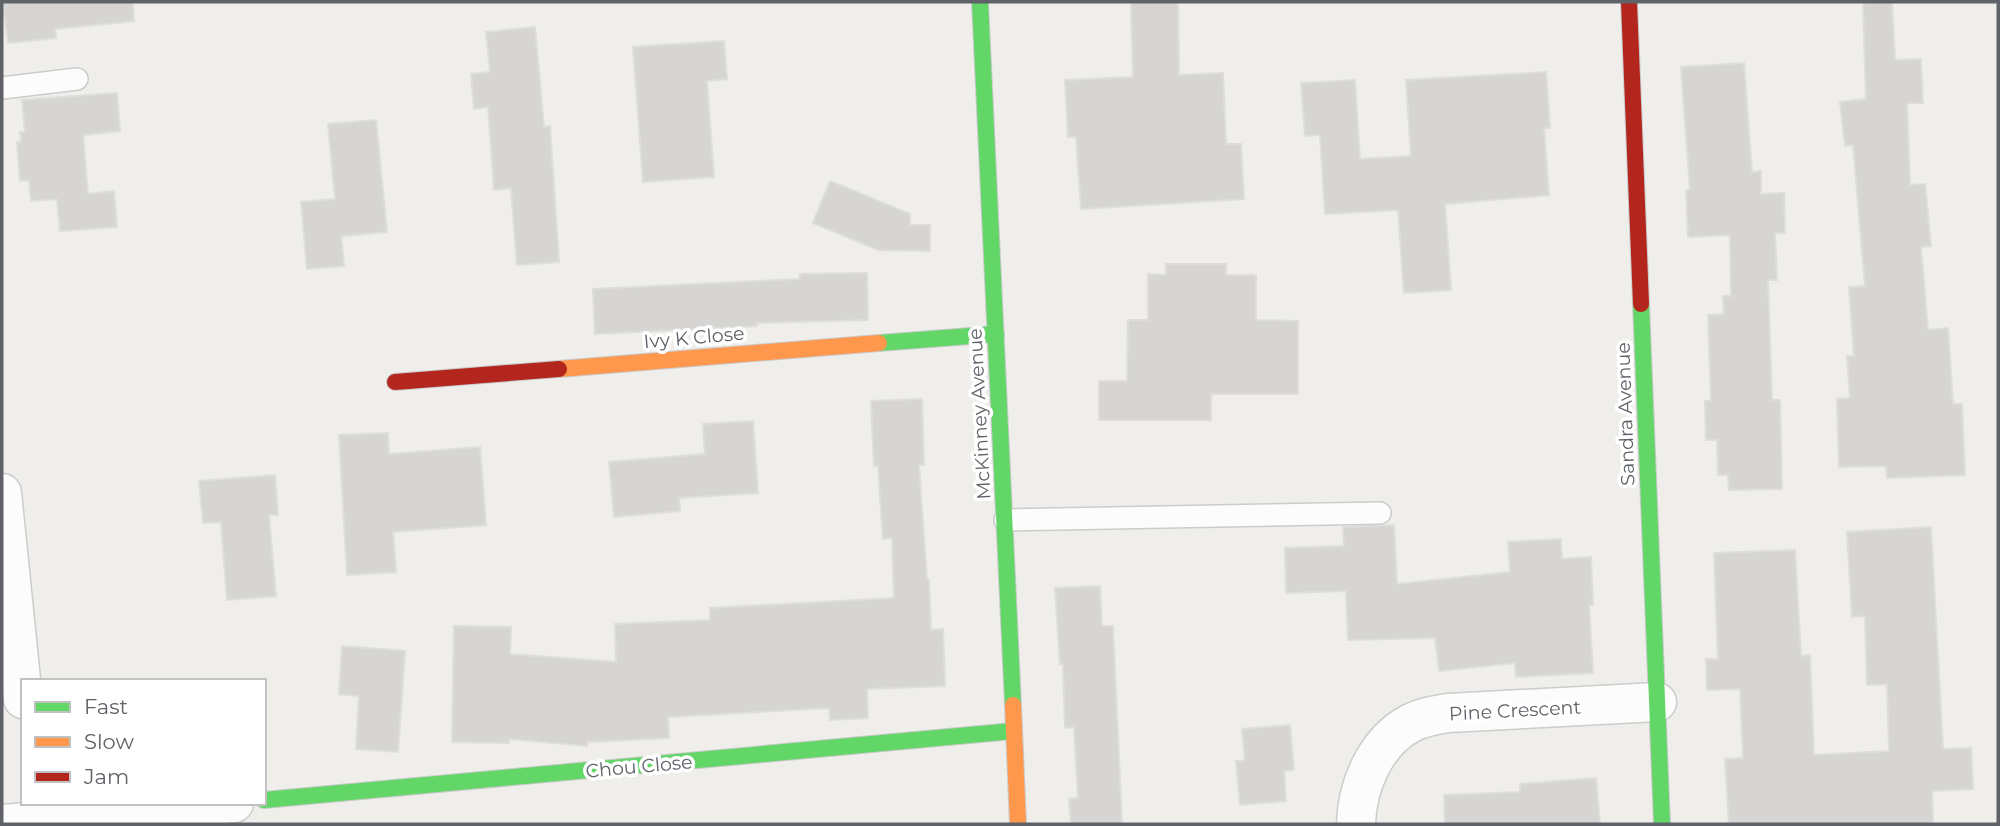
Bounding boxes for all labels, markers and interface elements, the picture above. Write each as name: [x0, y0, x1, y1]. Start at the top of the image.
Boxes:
street label: Ivy K Close: [643, 322, 745, 353]
street label: McKinney Avenue: [964, 328, 995, 500]
street label: Sandra Avenue: [1612, 342, 1639, 486]
legend: [21, 679, 266, 805]
text: Fast: [84, 694, 128, 719]
street label: Pine Crescent: [1448, 696, 1582, 725]
text: Slow: [84, 729, 134, 754]
street label: Chou Close: [585, 750, 693, 783]
text: Jam: [83, 764, 129, 789]

